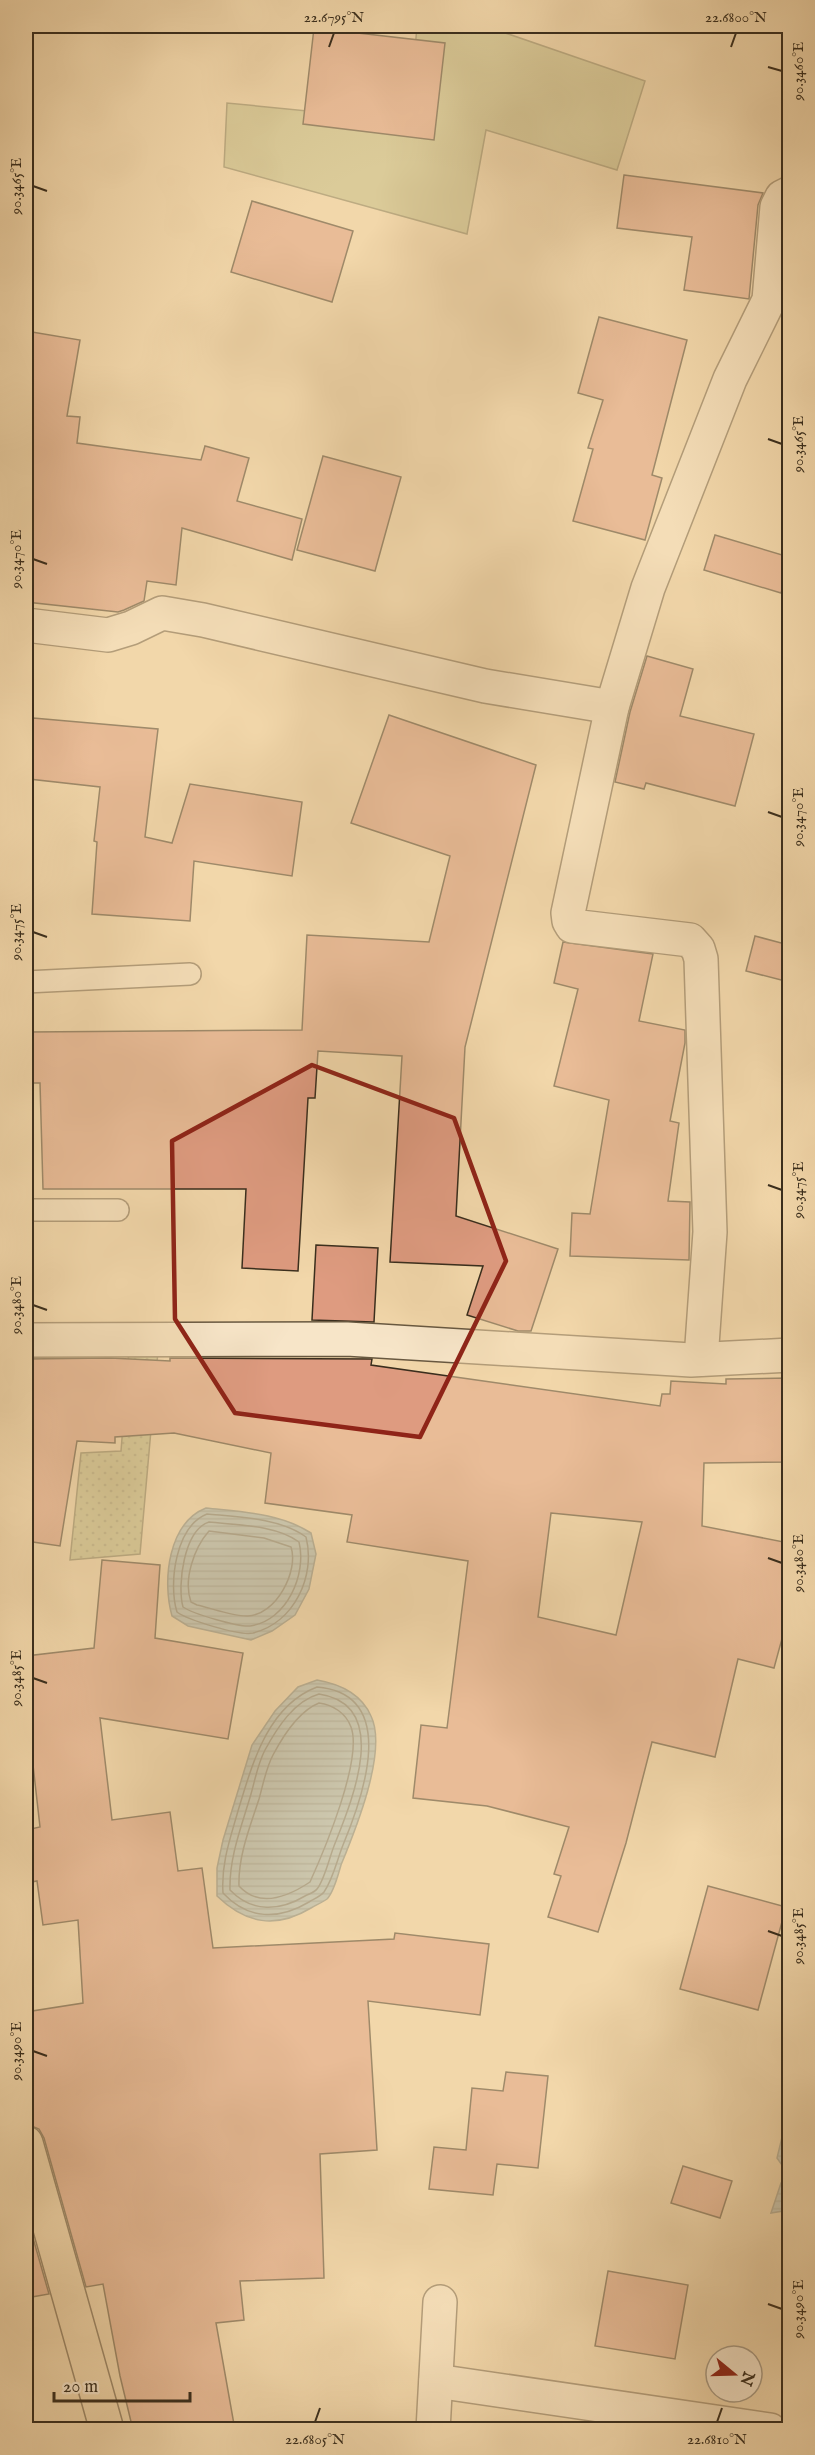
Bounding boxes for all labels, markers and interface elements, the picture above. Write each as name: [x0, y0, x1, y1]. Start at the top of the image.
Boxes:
text: 22.6795°N: [304, 8, 364, 27]
text: 22.6800°N: [705, 8, 767, 27]
text: 90.3460°E: [789, 42, 808, 101]
text: 90.3465°E: [7, 158, 26, 216]
text: 90.3465°E: [789, 416, 808, 474]
text: 90.3470°E: [7, 529, 26, 590]
text: 90.3470°E: [789, 787, 808, 848]
text: 90.3475°E: [7, 903, 26, 962]
text: 90.3475°E: [789, 1161, 808, 1220]
text: 90.3480°E: [7, 1276, 26, 1335]
text: 90.3480°E: [789, 1534, 808, 1593]
text: 90.3485°E: [7, 1650, 26, 1707]
text: 90.3485°E: [789, 1908, 808, 1965]
text: 90.3490°E: [7, 2021, 26, 2082]
text: 90.3490°E: [789, 2279, 808, 2340]
north arrow: [704, 2344, 764, 2404]
scale bar: [54, 2365, 190, 2403]
text: N: [735, 2367, 758, 2388]
text: 20 m: [63, 2376, 98, 2399]
text: 22.6805°N: [285, 2430, 345, 2449]
text: 22.6810°N: [687, 2430, 747, 2449]

